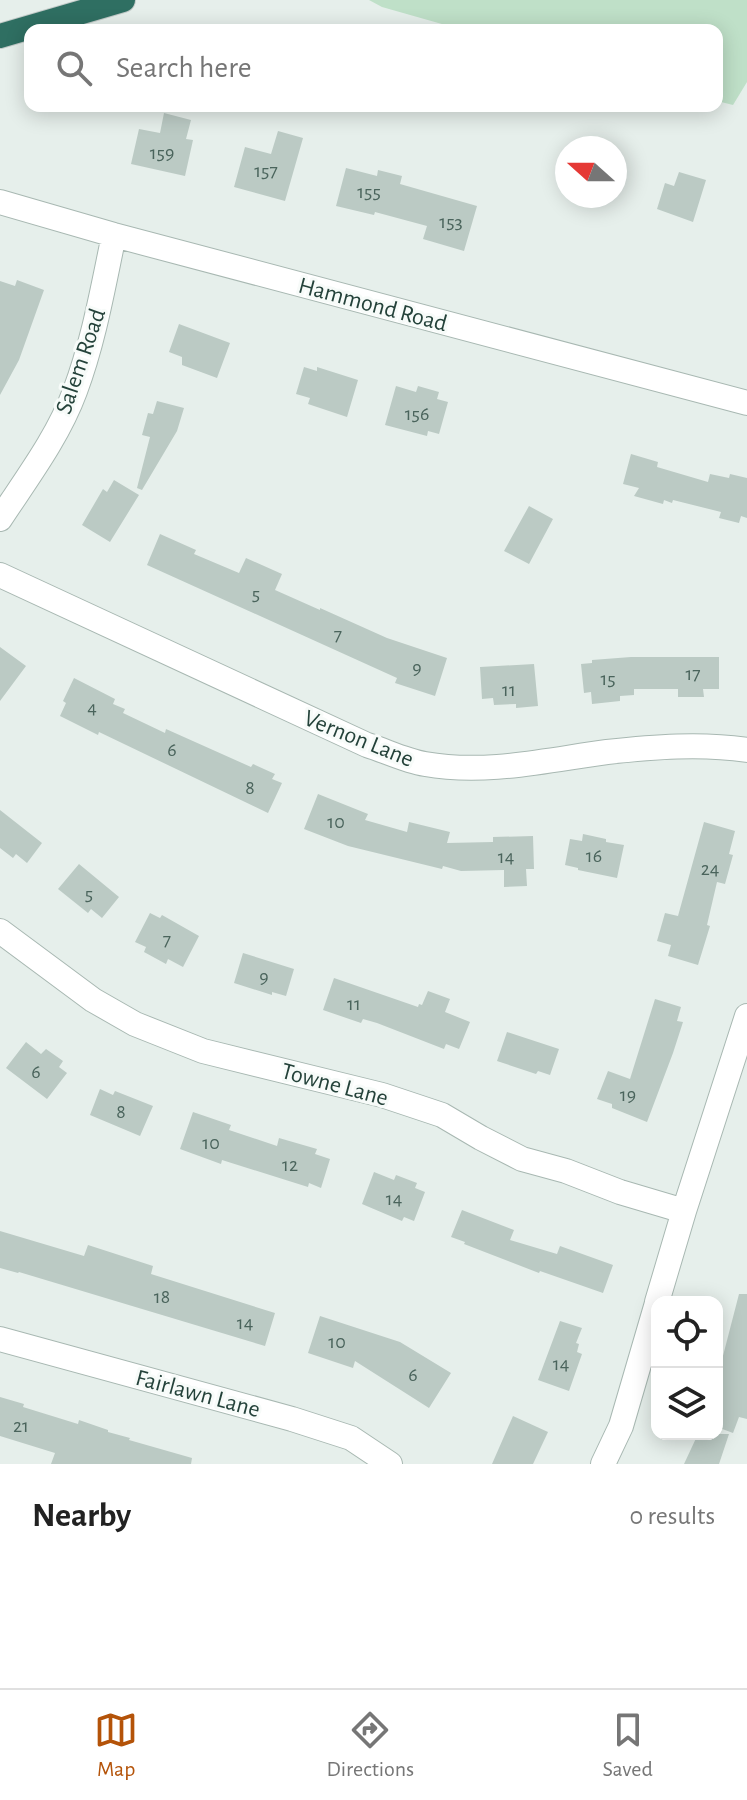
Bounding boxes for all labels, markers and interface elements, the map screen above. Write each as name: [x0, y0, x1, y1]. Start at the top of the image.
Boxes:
search box: [24, 24, 723, 112]
icon: search: [52, 46, 96, 90]
text: Search here: [116, 53, 252, 83]
north arrow: [555, 136, 627, 208]
house number: 159: [150, 143, 174, 163]
house number: 157: [254, 161, 278, 181]
house number: 155: [357, 182, 381, 202]
house number: 153: [439, 212, 463, 232]
street label: Hammond Road: [296, 274, 450, 336]
street label: Salem Road: [52, 305, 110, 417]
house number: 156: [405, 404, 429, 424]
house number: 5: [252, 584, 260, 604]
house number: 7: [334, 625, 342, 645]
house number: 9: [412, 658, 422, 678]
house number: 17: [685, 664, 701, 684]
house number: 15: [600, 669, 616, 689]
house number: 11: [502, 680, 516, 700]
house number: 4: [87, 698, 97, 718]
street label: Vernon Lane: [300, 706, 417, 772]
house number: 6: [167, 740, 177, 760]
house number: 8: [245, 778, 255, 798]
house number: 10: [327, 812, 345, 832]
house number: 16: [586, 846, 602, 866]
house number: 14: [498, 847, 514, 867]
house number: 24: [701, 859, 719, 879]
house number: 5: [85, 884, 93, 904]
house number: 7: [163, 930, 171, 950]
house number: 9: [259, 967, 269, 987]
house number: 11: [347, 994, 361, 1014]
street label: Towne Lane: [279, 1059, 391, 1111]
house number: 6: [31, 1062, 41, 1082]
house number: 19: [620, 1085, 636, 1105]
house number: 8: [116, 1102, 126, 1122]
house number: 10: [202, 1133, 220, 1153]
house number: 12: [282, 1155, 298, 1175]
house number: 14: [386, 1189, 402, 1209]
house number: 18: [154, 1287, 170, 1307]
map controls: [651, 1296, 723, 1440]
button: locate: [651, 1296, 723, 1368]
house number: 14: [237, 1313, 253, 1333]
house number: 10: [328, 1332, 346, 1352]
house number: 14: [553, 1354, 569, 1374]
house number: 6: [408, 1365, 418, 1385]
street label: Fairlawn Lane: [133, 1366, 263, 1422]
button: layers: [651, 1368, 723, 1440]
house number: 21: [13, 1416, 29, 1436]
text: Nearby: [32, 1499, 131, 1533]
text: 0 results: [629, 1503, 715, 1529]
tab: Map: [94, 1708, 138, 1782]
tab: Directions: [326, 1708, 414, 1782]
tab: Saved: [602, 1708, 653, 1782]

